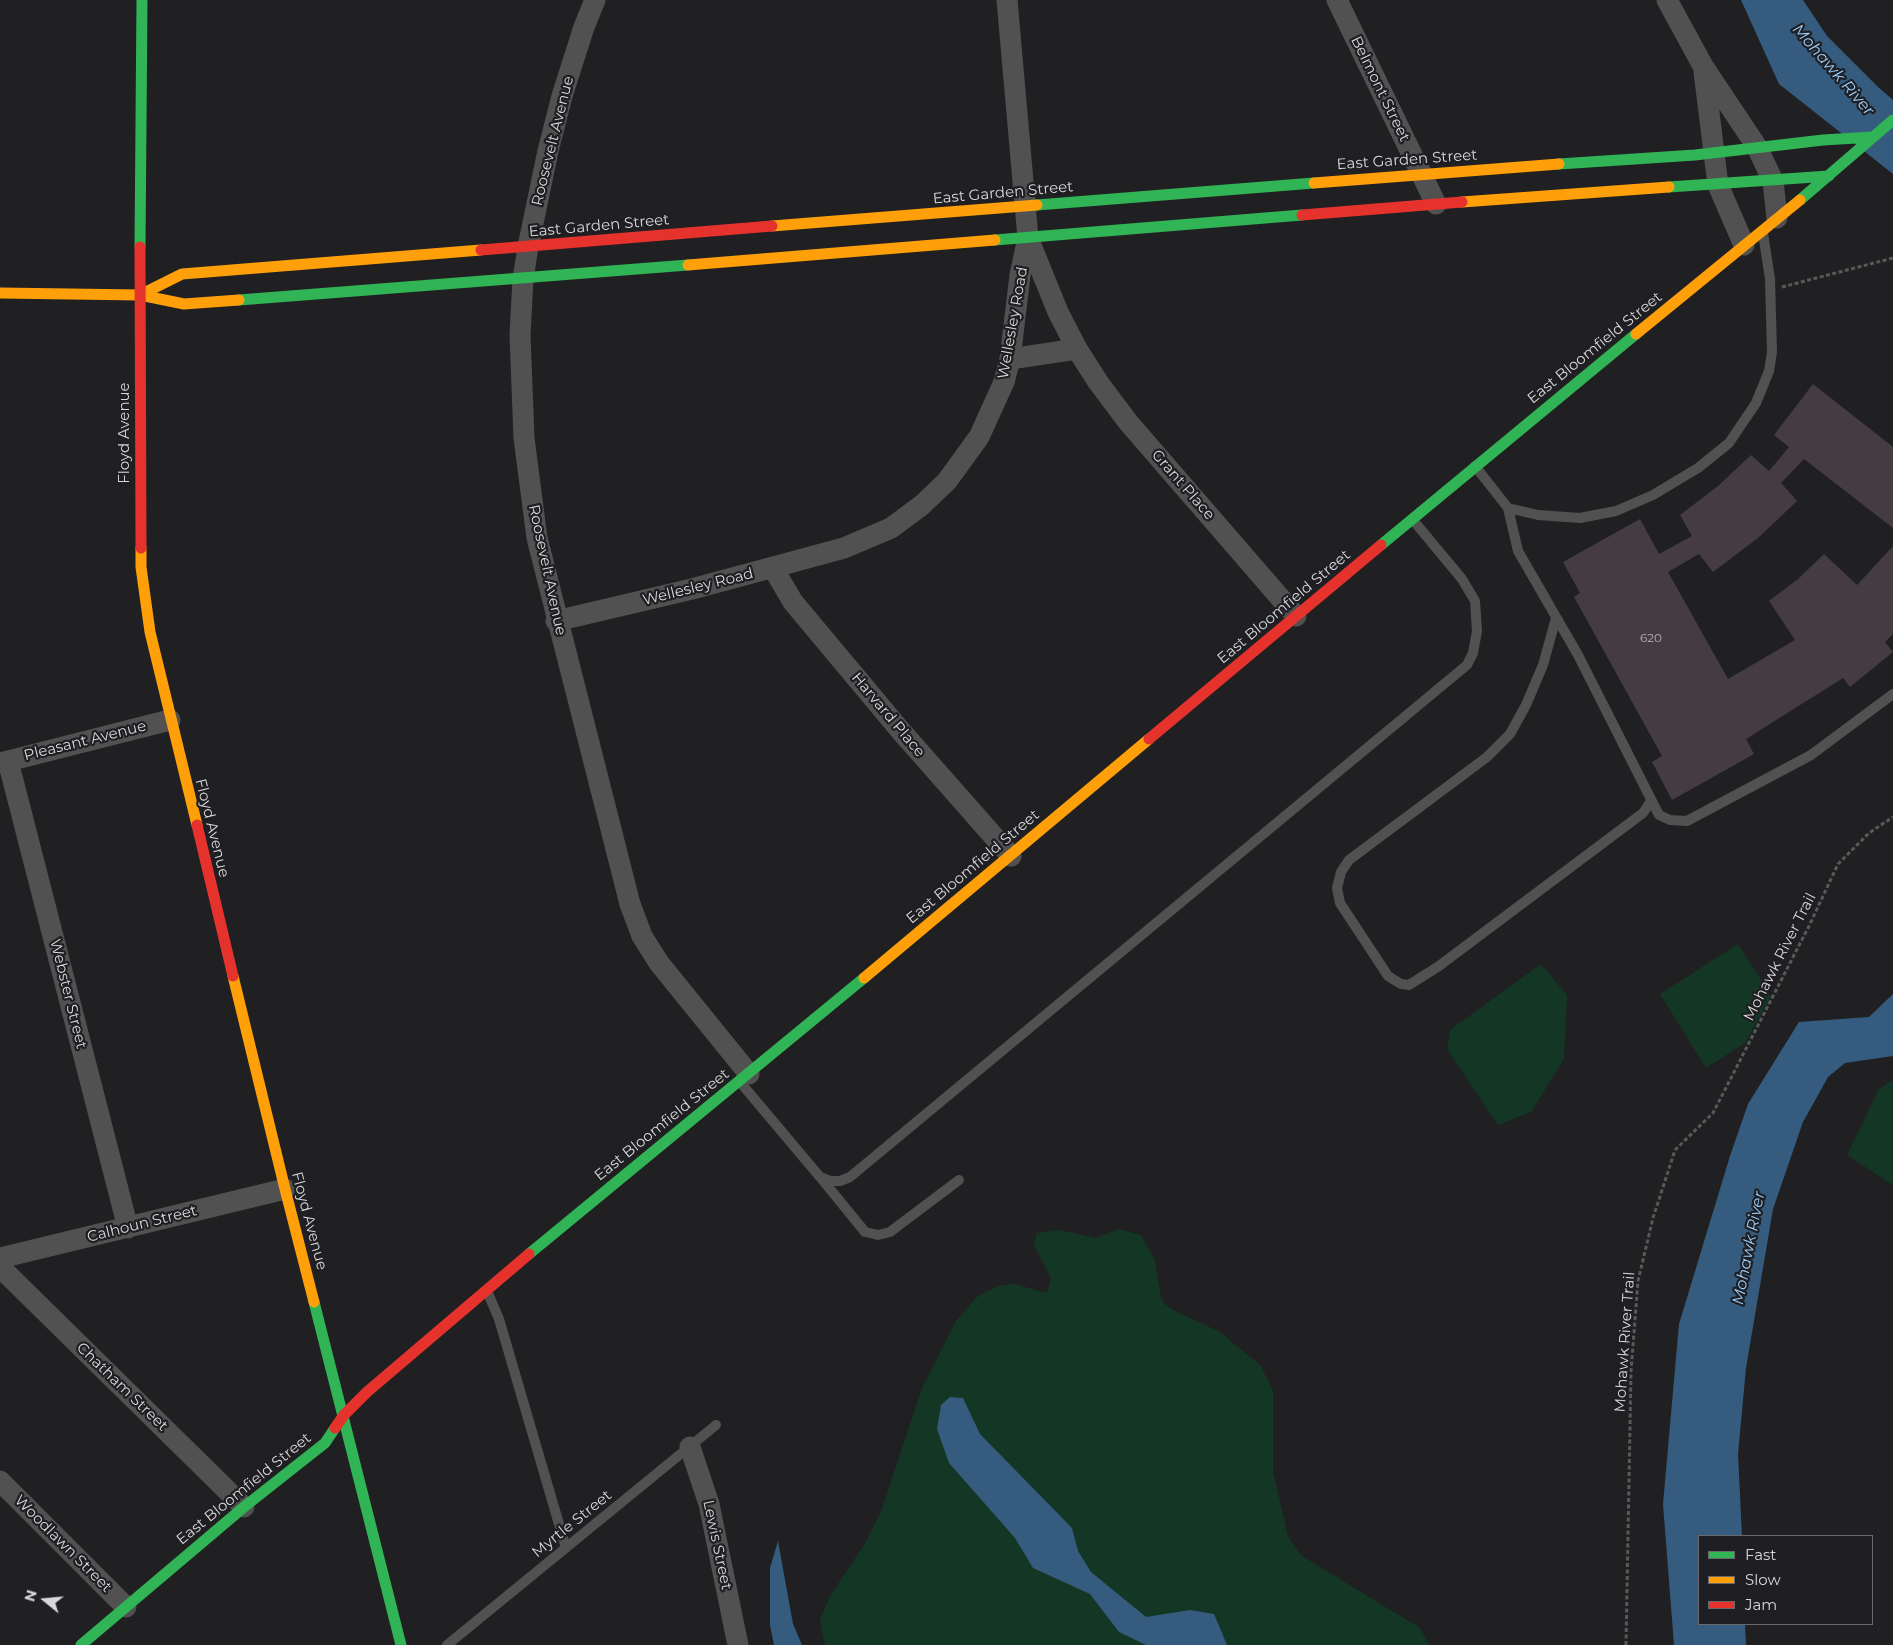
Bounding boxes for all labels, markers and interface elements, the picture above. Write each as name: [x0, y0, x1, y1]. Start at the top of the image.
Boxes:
water label: Mohawk River: [1788, 20, 1878, 120]
street label: Belmont Street: [1347, 33, 1413, 145]
street label: Roosevelt Avenue: [528, 74, 578, 208]
street label: East Garden Street: [1336, 146, 1478, 174]
street label: East Garden Street: [932, 178, 1074, 208]
street label: East Garden Street: [528, 211, 670, 241]
street label: Wellesley Road: [994, 265, 1032, 381]
street label: East Bloomfield Street: [1524, 288, 1666, 408]
street label: Floyd Avenue: [116, 382, 134, 484]
street label: Grant Place: [1148, 446, 1218, 524]
street label: Roosevelt Avenue: [524, 503, 570, 637]
street label: East Bloomfield Street: [1214, 546, 1354, 668]
street label: Wellesley Road: [641, 565, 755, 609]
house number: 620: [1640, 631, 1662, 645]
street label: Harvard Place: [847, 669, 929, 761]
street label: Pleasant Avenue: [22, 717, 148, 765]
street label: Floyd Avenue: [191, 777, 233, 879]
street label: East Bloomfield Street: [903, 806, 1043, 928]
street label: Mohawk River Trail: [1740, 890, 1820, 1024]
street label: Webster Street: [46, 937, 90, 1051]
street label: East Bloomfield Street: [591, 1065, 733, 1185]
street label: Floyd Avenue: [287, 1170, 331, 1272]
water label: Mohawk River: [1729, 1190, 1769, 1306]
street label: Calhoun Street: [85, 1202, 199, 1246]
street label: Mohawk River Trail: [1611, 1271, 1639, 1413]
street label: Chatham Street: [73, 1339, 171, 1435]
street label: East Bloomfield Street: [173, 1429, 315, 1549]
street label: Myrtle Street: [529, 1486, 615, 1562]
street label: Woodlawn Street: [11, 1492, 115, 1596]
street label: Lewis Street: [699, 1498, 735, 1592]
legend: [1698, 1535, 1873, 1625]
text: Fast: [1745, 1545, 1776, 1564]
text: Slow: [1745, 1570, 1781, 1589]
north arrow: [20, 1575, 70, 1625]
text: N: [20, 1588, 41, 1604]
text: Jam: [1745, 1595, 1777, 1614]

